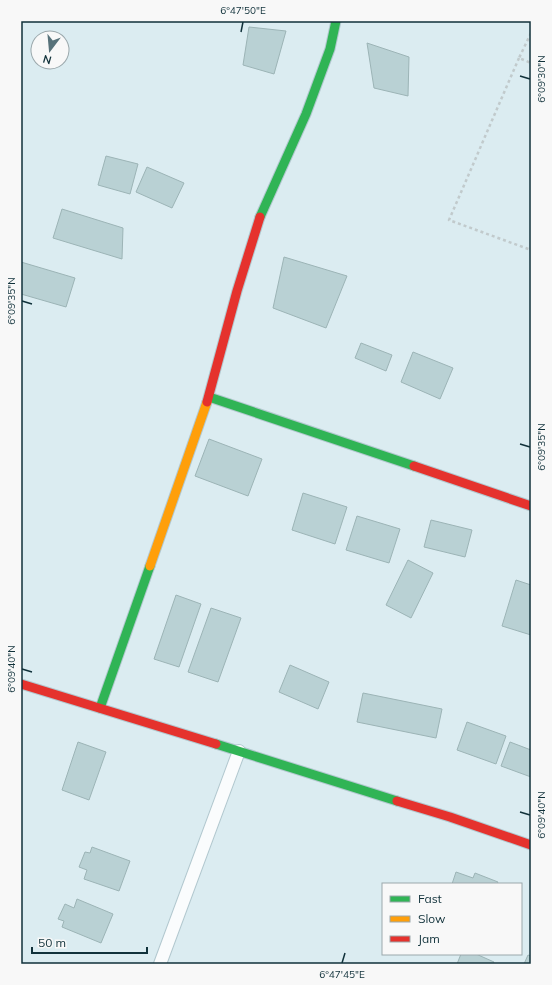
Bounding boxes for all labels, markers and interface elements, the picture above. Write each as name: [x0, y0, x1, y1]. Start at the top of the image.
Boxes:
text: 6°47'50"E: [220, 4, 266, 17]
north arrow: [30, 30, 70, 70]
text: N: [41, 52, 53, 67]
text: 6°09'30"N: [535, 55, 548, 103]
text: 6°09'35"N: [5, 277, 18, 325]
text: 6°09'35"N: [535, 423, 548, 471]
text: 6°09'40"N: [5, 645, 18, 693]
text: 6°09'40"N: [535, 791, 548, 839]
legend: [382, 883, 522, 955]
text: Fast: [418, 891, 442, 906]
text: Slow: [418, 911, 446, 926]
scale bar: [32, 929, 147, 955]
text: Jam: [418, 931, 440, 946]
text: 50 m: [38, 935, 66, 950]
text: 6°47'45"E: [319, 968, 365, 981]

